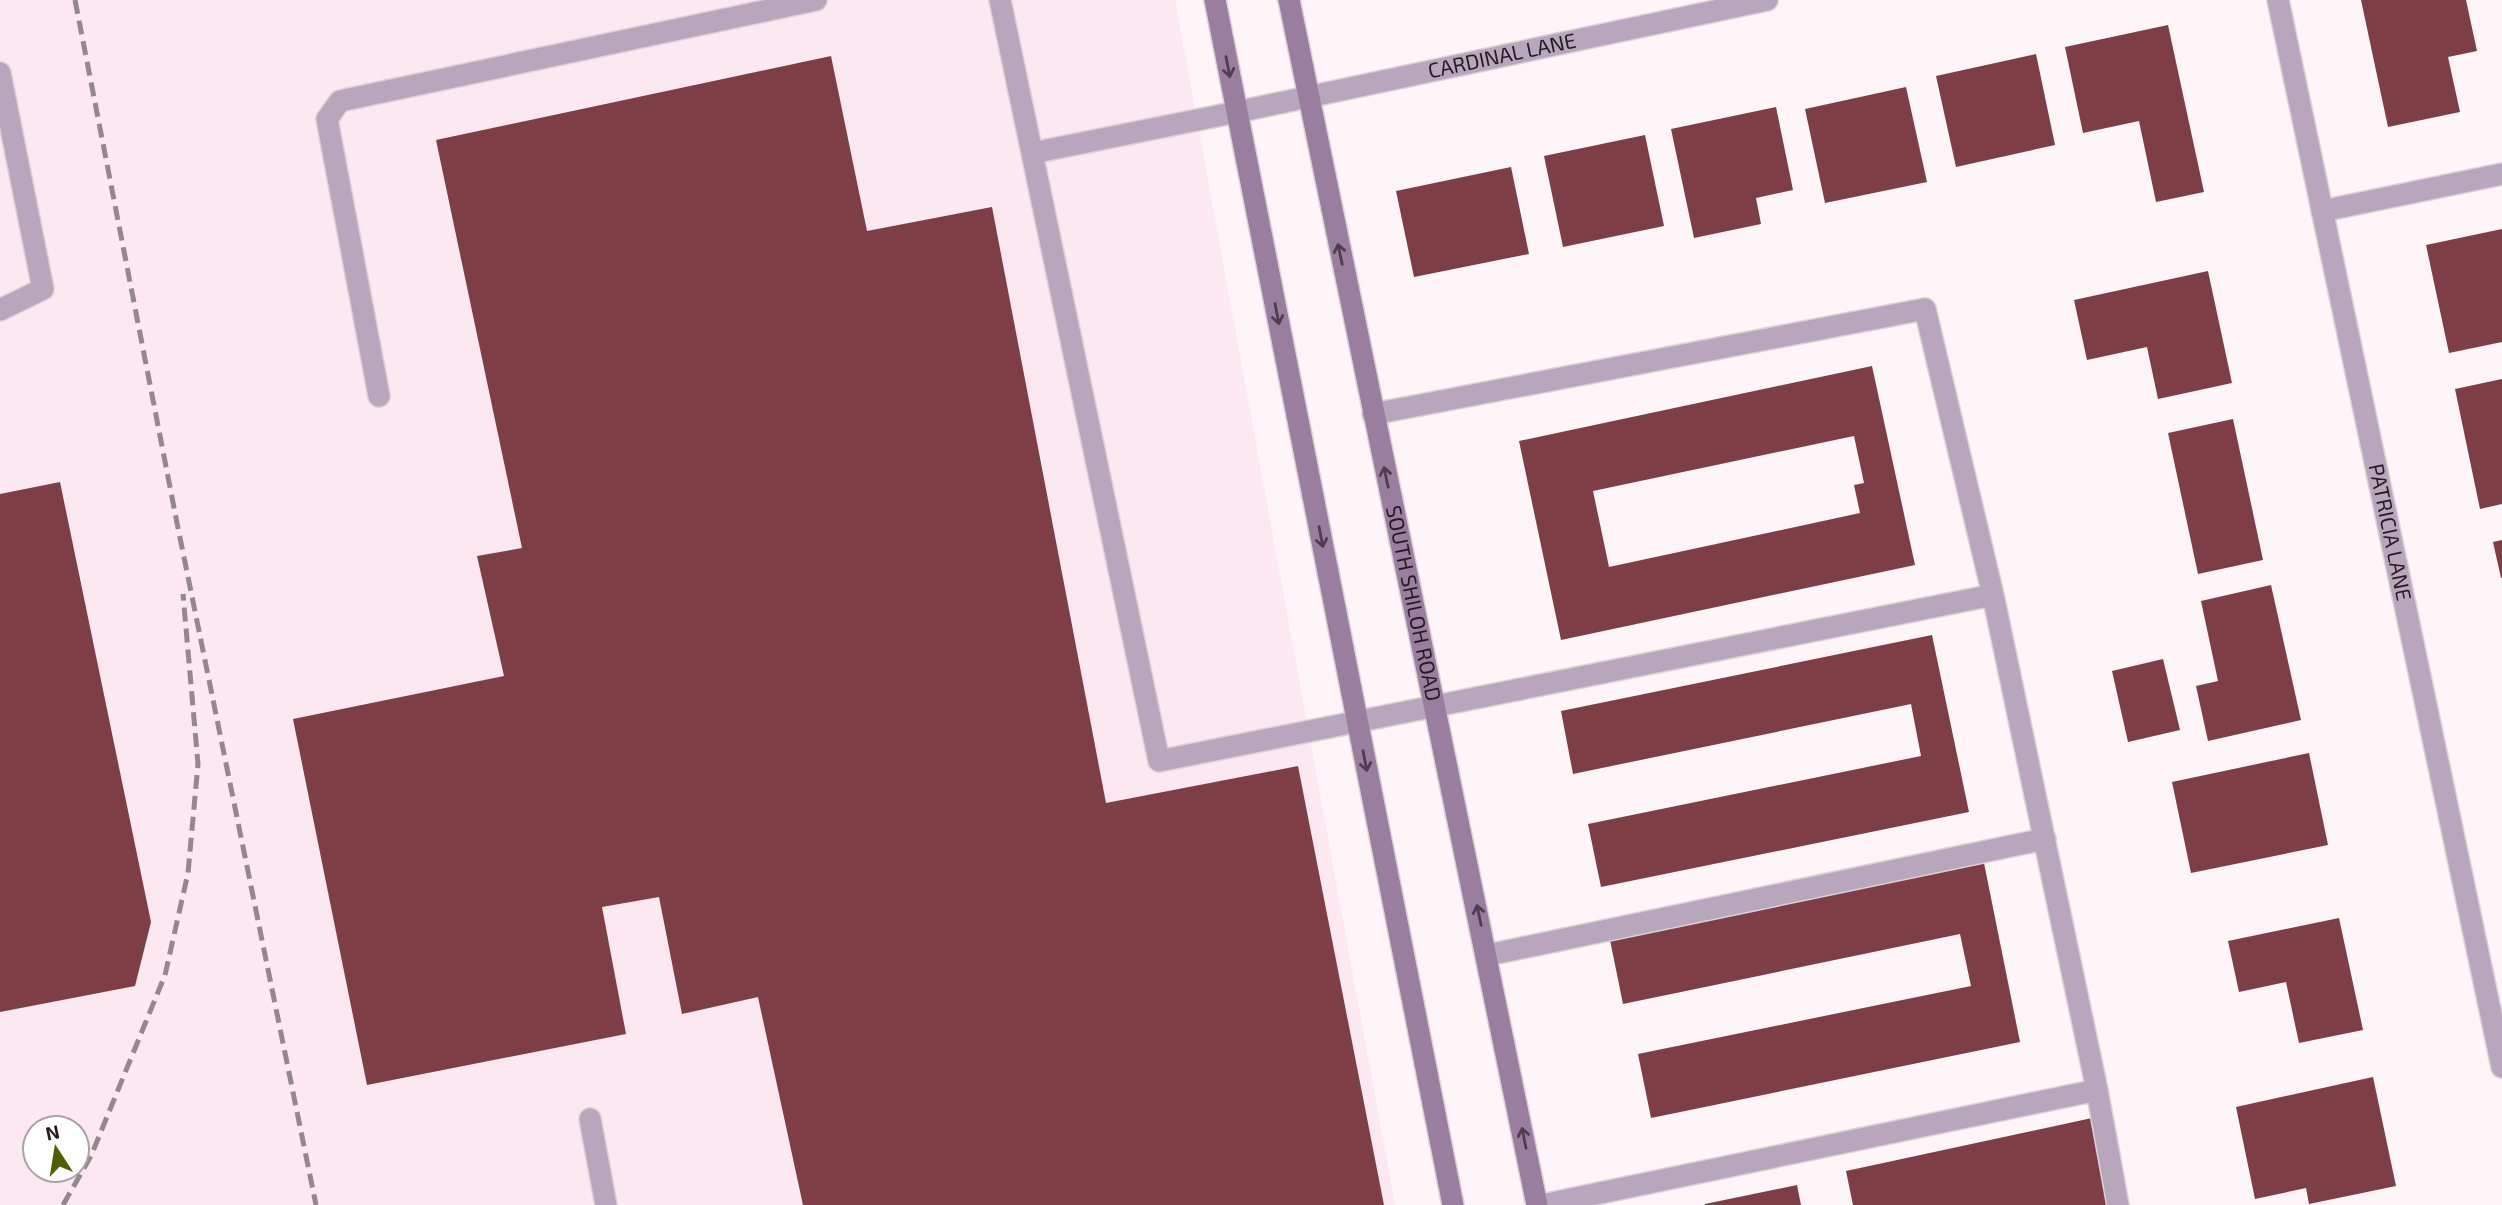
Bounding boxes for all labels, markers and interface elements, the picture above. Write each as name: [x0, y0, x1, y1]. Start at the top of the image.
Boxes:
street label: CARDINAL LANE: [1425, 27, 1578, 82]
one-way arrow: [1222, 55, 1236, 78]
one-way arrow: [1333, 243, 1347, 266]
one-way arrow: [1271, 302, 1284, 325]
street label: PATRICIA LANE: [2365, 461, 2418, 603]
one-way arrow: [1379, 466, 1393, 489]
street label: SOUTH SHILOH ROAD: [1382, 503, 1447, 703]
one-way arrow: [1315, 525, 1328, 548]
one-way arrow: [1359, 749, 1372, 772]
one-way arrow: [1472, 904, 1485, 927]
north arrow: [21, 1114, 91, 1184]
text: N: [43, 1119, 61, 1145]
one-way arrow: [1516, 1127, 1530, 1150]

